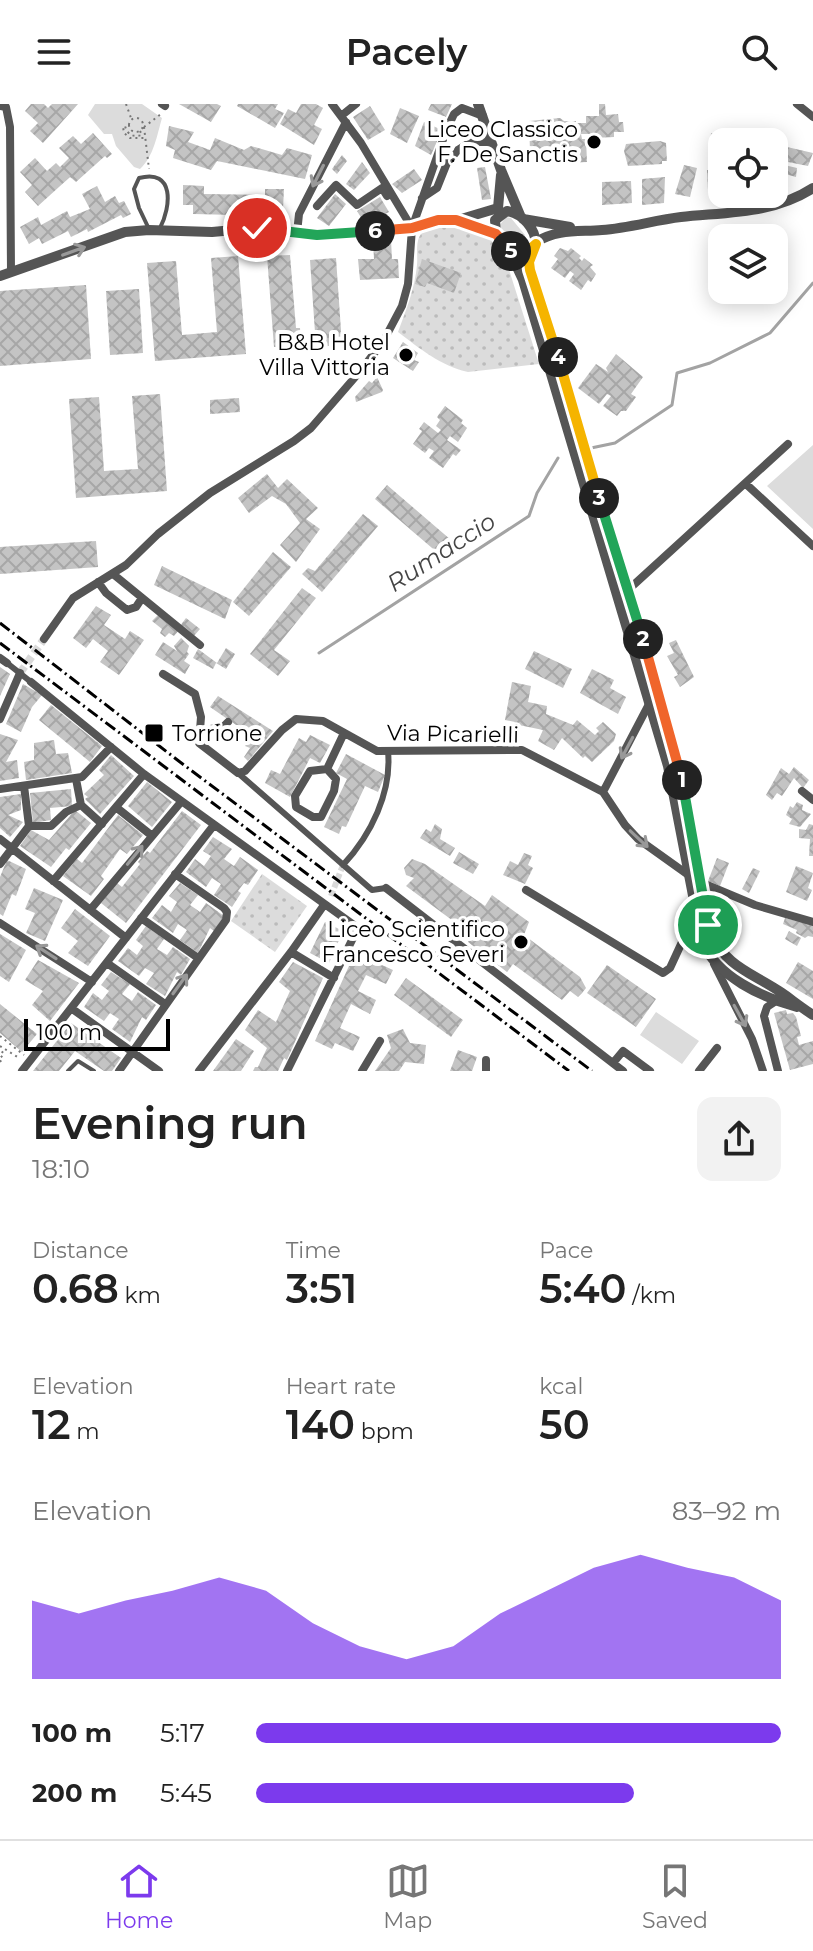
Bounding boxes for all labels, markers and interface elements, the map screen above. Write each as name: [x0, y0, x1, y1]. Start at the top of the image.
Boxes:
icon: menu: [32, 30, 76, 74]
text: Pacely: [346, 30, 467, 74]
icon: search: [737, 30, 781, 74]
place label: Liceo Classico F. De Sanctis: [426, 116, 578, 168]
map controls: [708, 128, 788, 304]
button: locate: [708, 128, 788, 208]
marker: Liceo Classico F. De Sanctis: [585, 133, 603, 151]
one-way arrow: [310, 164, 325, 188]
pin: [223, 194, 291, 262]
icon: check: [235, 206, 279, 250]
pin: 6: [355, 211, 395, 251]
text: 6: [368, 217, 382, 244]
button: layers: [708, 224, 788, 304]
pin: 5: [491, 231, 531, 271]
text: 5: [504, 237, 518, 264]
one-way arrow: [61, 243, 86, 257]
place label: B&B Hotel Villa Vittoria: [259, 329, 390, 381]
pin: 4: [538, 337, 578, 377]
text: 4: [550, 343, 566, 370]
marker: B&B Hotel Villa Vittoria: [397, 346, 415, 364]
pin: 3: [579, 478, 619, 518]
text: 3: [592, 484, 606, 511]
water label: Rumaccio: [381, 506, 501, 598]
pin: 2: [623, 619, 663, 659]
text: 2: [637, 625, 649, 652]
street label: Via Picarielli: [387, 719, 519, 749]
place label: Torrione: [172, 720, 262, 747]
marker: Torrione: [143, 722, 165, 744]
one-way arrow: [619, 735, 635, 759]
pin: 1: [662, 760, 702, 800]
text: 1: [678, 766, 686, 793]
one-way arrow: [629, 829, 649, 848]
one-way arrow: [125, 845, 143, 866]
pin: [674, 891, 742, 959]
icon: arrive: [686, 903, 730, 947]
place label: Liceo Scientifico Francesco Severi: [322, 916, 505, 968]
marker: Liceo Scientifico Francesco Severi: [512, 933, 530, 951]
one-way arrow: [35, 944, 58, 960]
one-way arrow: [171, 974, 188, 996]
one-way arrow: [733, 1004, 749, 1028]
scale bar: [24, 1015, 170, 1051]
text: 100 m: [36, 1019, 102, 1046]
text: Evening run: [32, 1096, 308, 1150]
button: share: [697, 1097, 781, 1181]
text: 18:10: [32, 1153, 90, 1185]
text: Distance: [32, 1237, 129, 1264]
text: Time: [286, 1237, 341, 1264]
text: Pace: [539, 1237, 593, 1264]
text: 0.68: [32, 1264, 119, 1313]
text: 3:51: [286, 1264, 357, 1313]
text: 5:40: [539, 1264, 627, 1313]
text: km: [119, 1282, 161, 1309]
text: /km: [627, 1282, 676, 1309]
text: Elevation: [32, 1373, 134, 1400]
text: Heart rate: [286, 1373, 396, 1400]
text: kcal: [539, 1373, 583, 1400]
text: 12: [32, 1400, 71, 1449]
text: 140: [286, 1400, 355, 1449]
text: 50: [539, 1400, 590, 1449]
text: m: [71, 1418, 100, 1445]
text: bpm: [355, 1418, 414, 1445]
text: Elevation: [32, 1495, 152, 1527]
text: 83–92 m: [672, 1495, 781, 1527]
text: 100 m: [32, 1717, 112, 1749]
text: 5:17: [160, 1717, 205, 1749]
text: 200 m: [32, 1777, 117, 1809]
text: 5:45: [160, 1777, 212, 1809]
tab: Home: [105, 1859, 173, 1934]
tab: Map: [383, 1859, 432, 1934]
tab: Saved: [642, 1859, 708, 1934]

